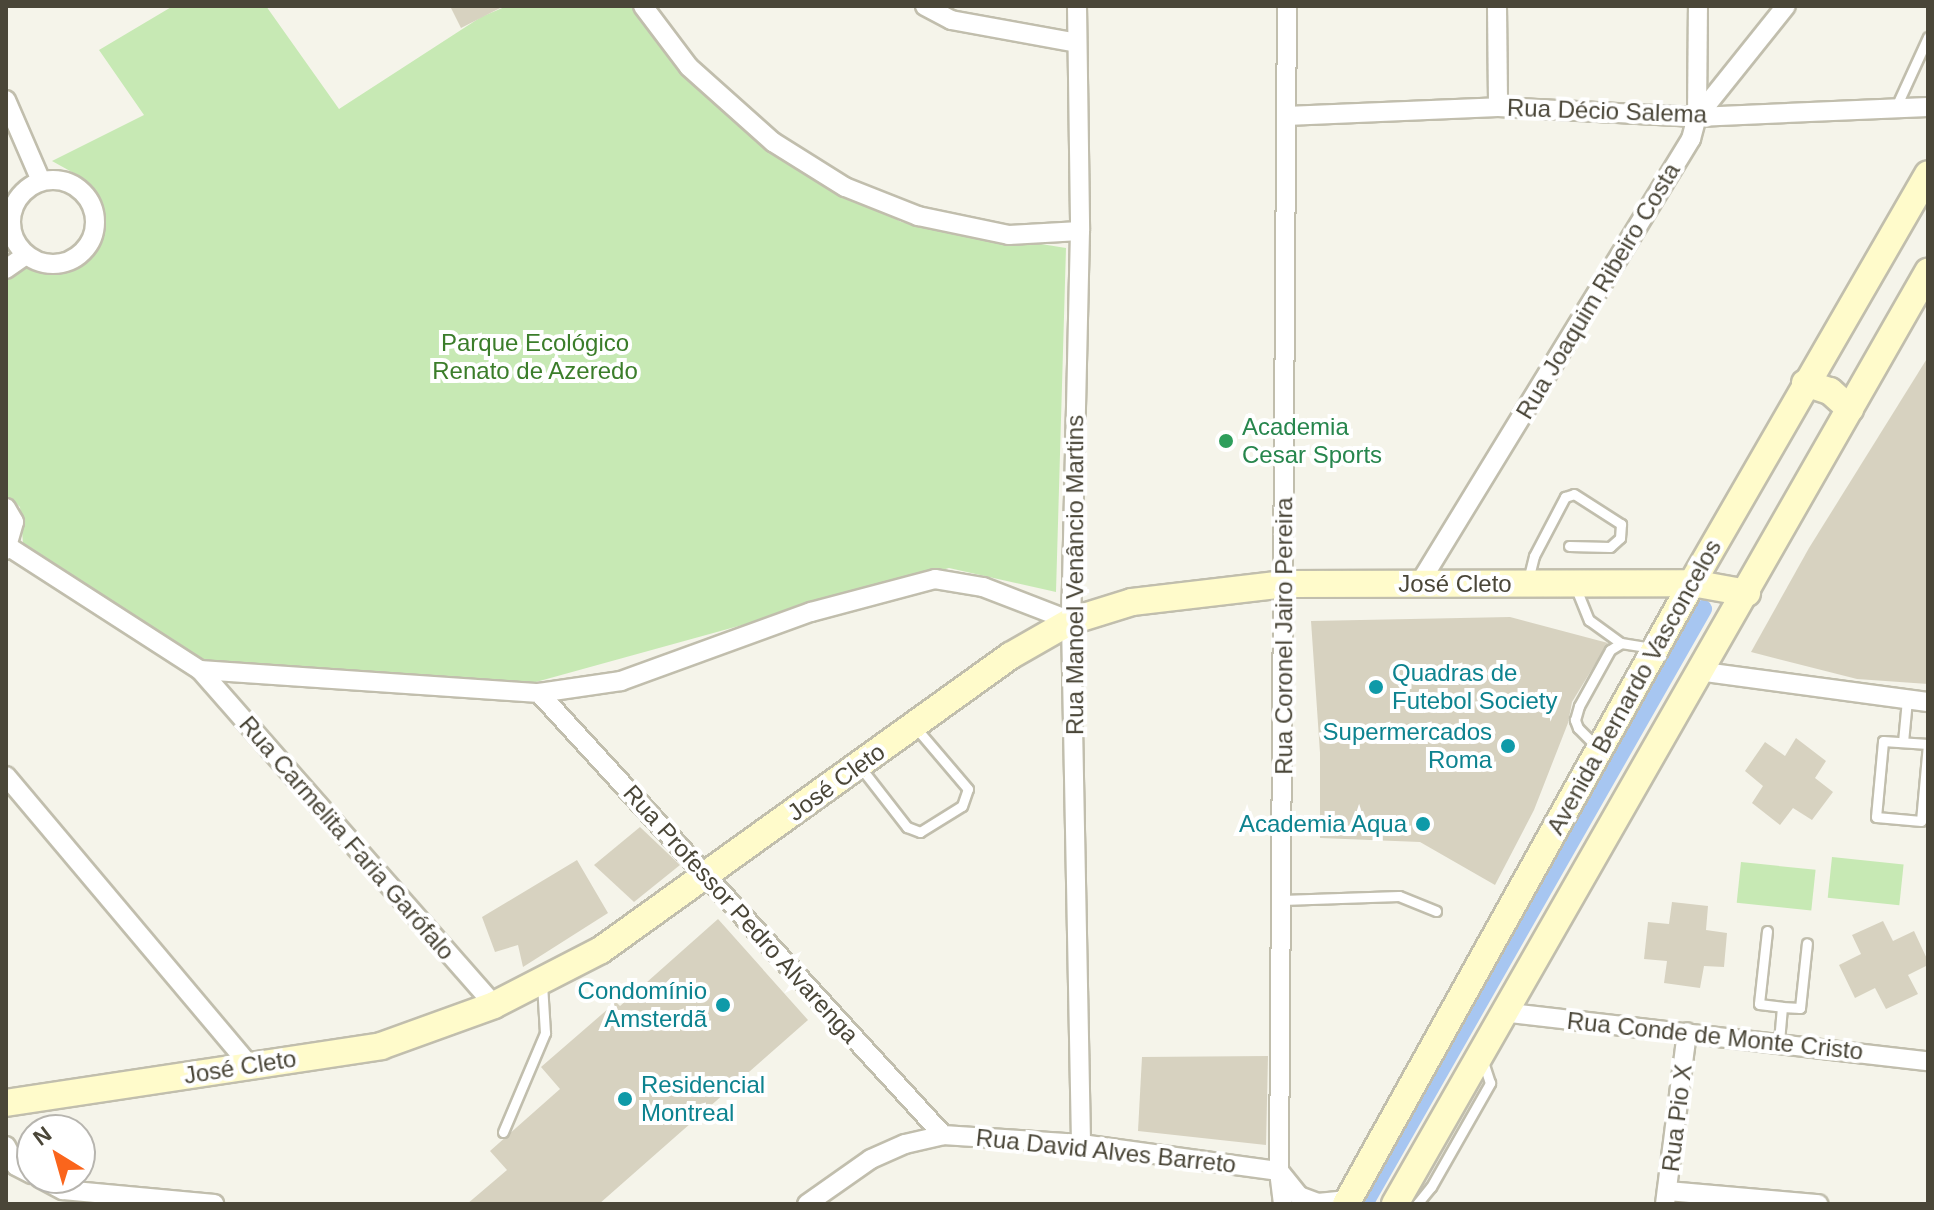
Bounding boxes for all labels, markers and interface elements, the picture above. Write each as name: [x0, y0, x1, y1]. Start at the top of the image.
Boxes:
street label: Rua Décio Salema: [1507, 93, 1707, 129]
street label: Rua Joaquim Ribeiro Costa: [1510, 158, 1686, 424]
park label: Parque Ecológico Renato de Azeredo: [432, 329, 638, 385]
place label: Academia Cesar Sports: [1242, 413, 1382, 469]
street label: Rua Manoel Venâncio Martins: [1061, 415, 1089, 735]
marker: Academia Cesar Sports: [1217, 432, 1235, 450]
street label: Rua Coronel Jairo Pereira: [1270, 497, 1298, 775]
street label: Avenida Bernardo Vasconcelos: [1541, 535, 1727, 839]
street label: José Cleto: [1398, 570, 1512, 598]
place label: Quadras de Futebol Society: [1392, 659, 1557, 715]
marker: Quadras de Futebol Society: [1367, 678, 1385, 696]
street label: Rua Carmelita Faria Garófalo: [233, 710, 461, 966]
place label: Supermercados Roma: [1323, 718, 1492, 774]
street label: José Cleto: [782, 737, 890, 827]
marker: Supermercados Roma: [1499, 737, 1517, 755]
street label: Rua Professor Pedro Alvarenga: [617, 778, 865, 1050]
place label: Academia Aqua: [1238, 810, 1407, 838]
marker: Academia Aqua: [1414, 815, 1432, 833]
place label: Condomínio Amsterdã: [578, 977, 707, 1033]
marker: Condomínio Amsterdã: [714, 996, 732, 1014]
street label: Rua Conde de Monte Cristo: [1566, 1006, 1864, 1066]
street label: José Cleto: [182, 1044, 298, 1090]
street label: Rua Pio X: [1656, 1063, 1698, 1173]
place label: Residencial Montreal: [641, 1071, 765, 1127]
marker: Residencial Montreal: [616, 1090, 634, 1108]
north arrow: [16, 1114, 96, 1194]
text: N: [29, 1121, 56, 1151]
street label: Rua David Alves Barreto: [974, 1123, 1238, 1179]

